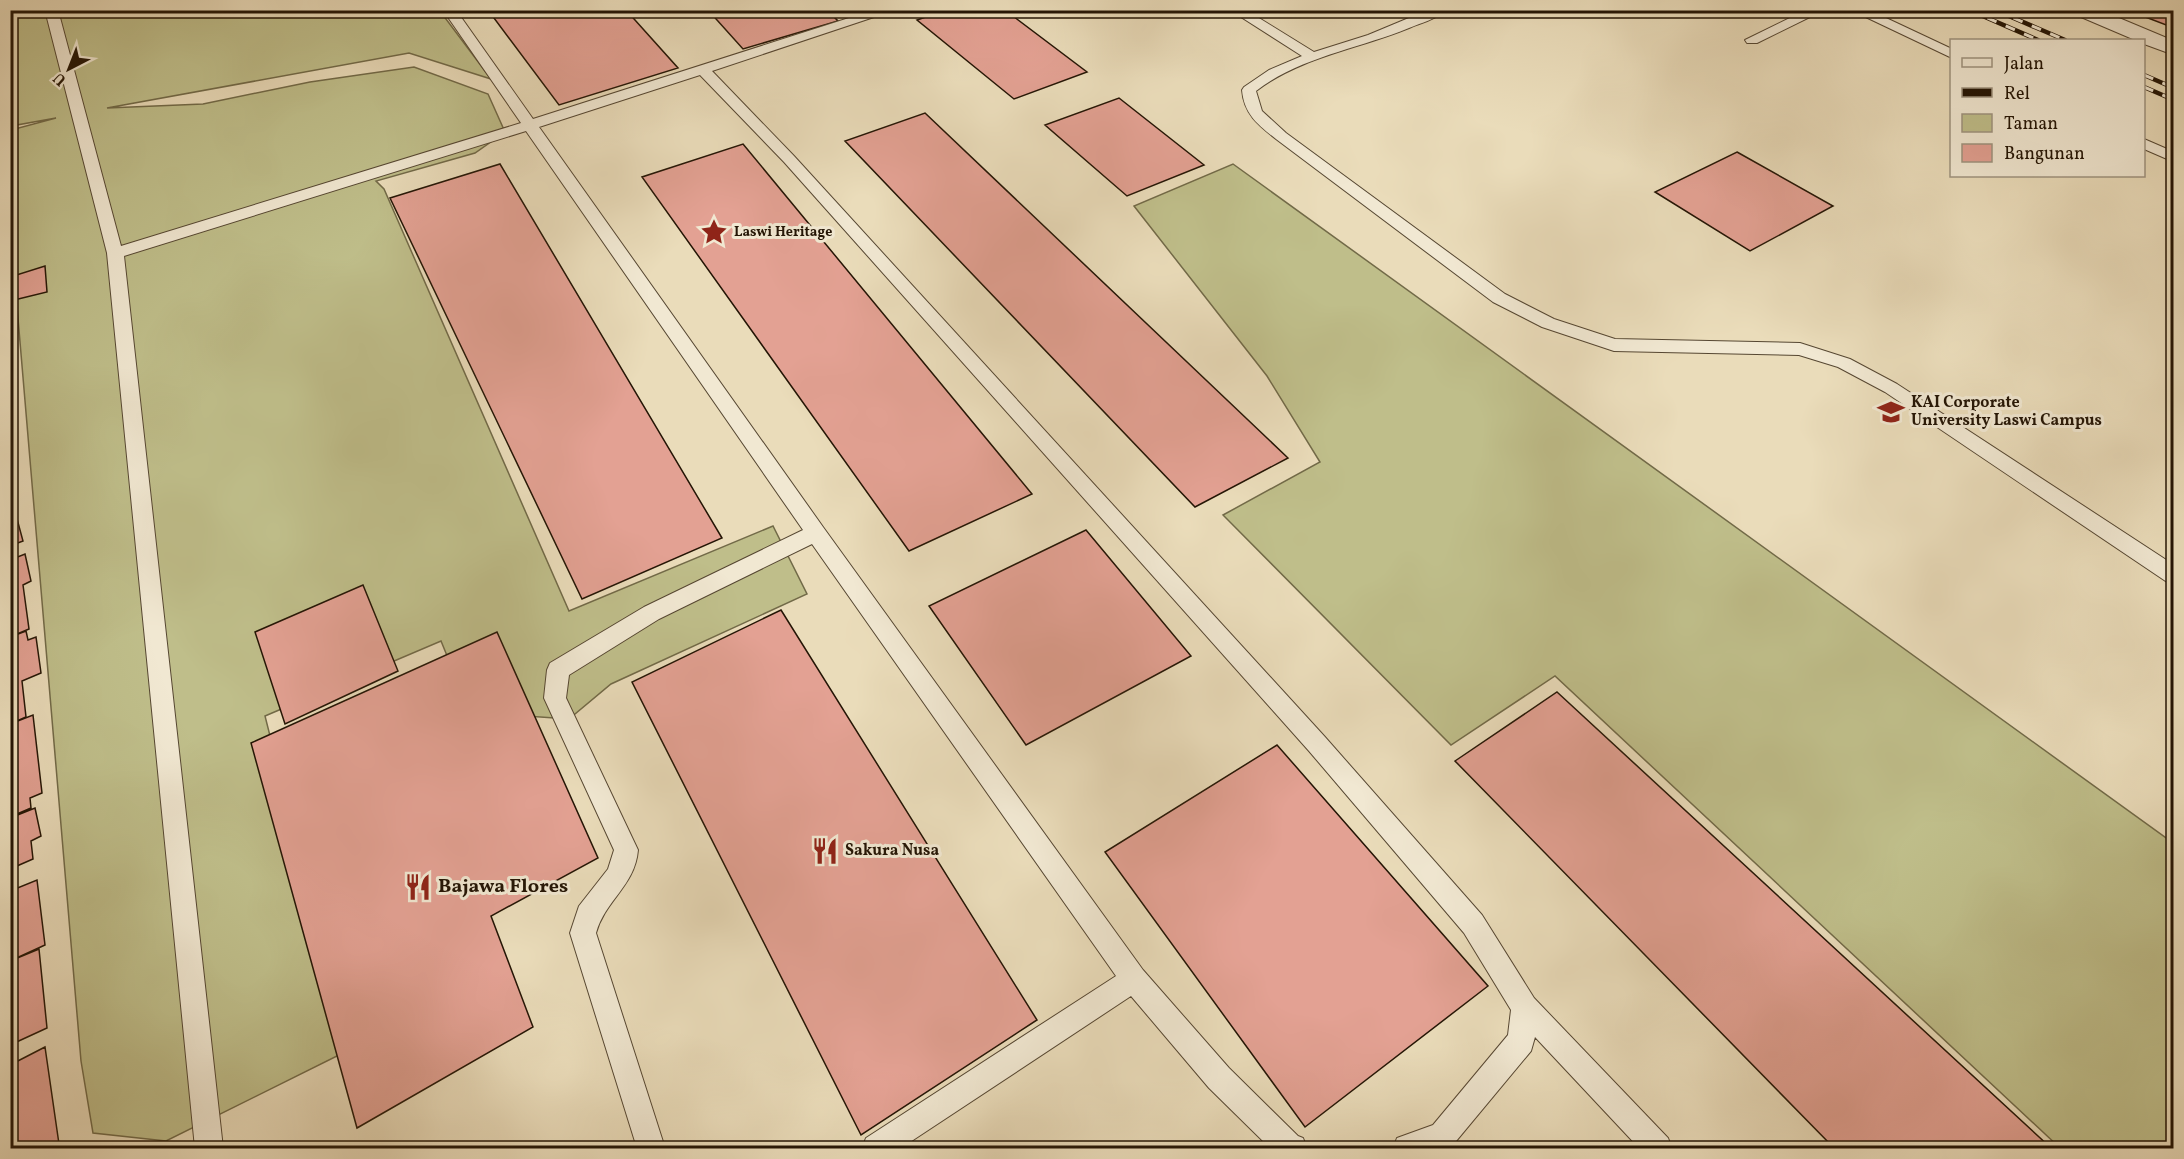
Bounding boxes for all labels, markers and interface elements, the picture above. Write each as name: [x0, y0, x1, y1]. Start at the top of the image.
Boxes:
north arrow: [39, 39, 99, 99]
legend: [1950, 39, 2145, 177]
text: Jalan: [2004, 52, 2044, 77]
text: U: [49, 67, 72, 91]
text: Rel: [2004, 82, 2030, 107]
text: Taman: [2004, 112, 2058, 137]
text: Bangunan: [2004, 142, 2085, 167]
place icon: Laswi Heritage: [699, 217, 729, 247]
place label: Laswi Heritage: [734, 223, 832, 242]
place label: KAI Corporate University Laswi Campus: [1911, 392, 2102, 432]
school or university icon: KAI Corporate University Laswi Campus: [1876, 397, 1906, 427]
restaurant icon: Sakura Nusa: [810, 836, 840, 866]
place label: Sakura Nusa: [845, 840, 939, 862]
restaurant icon: Bajawa Flores: [403, 872, 433, 902]
place label: Bajawa Flores: [438, 873, 568, 901]

